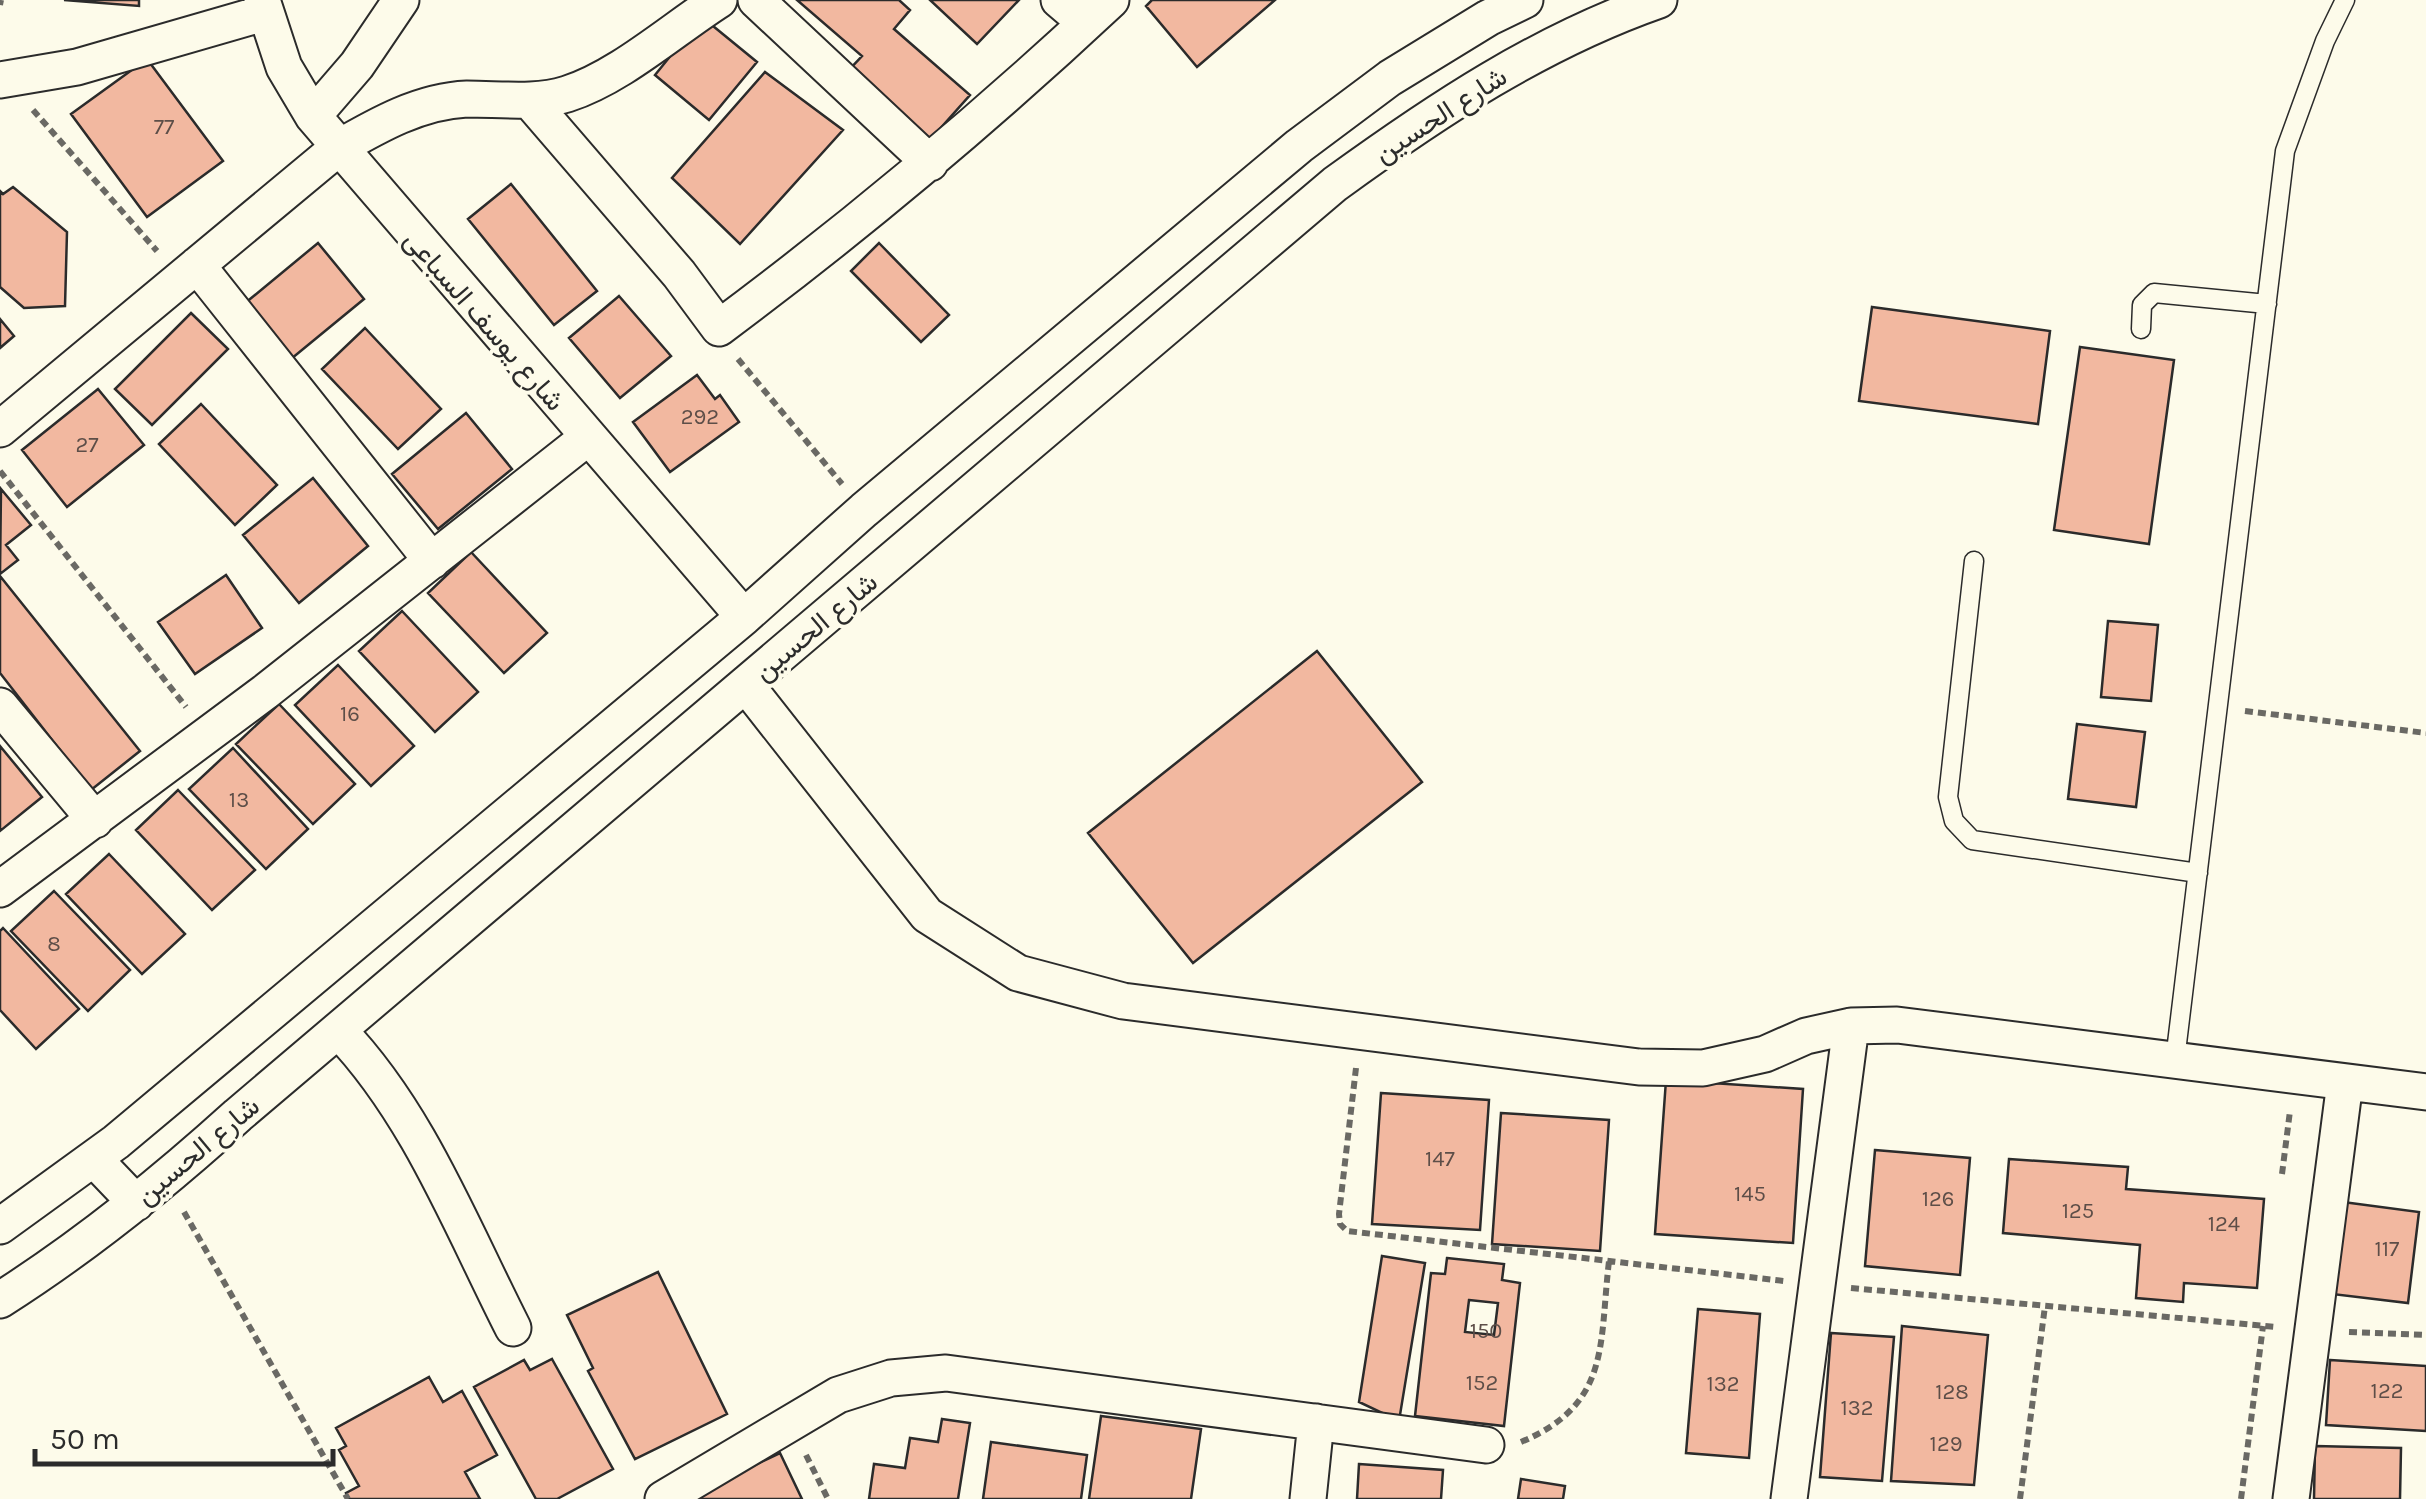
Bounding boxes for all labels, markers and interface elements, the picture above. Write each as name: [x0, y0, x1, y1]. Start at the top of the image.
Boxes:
street label: شارع الحسين: [1368, 59, 1514, 171]
house number: 77: [154, 114, 174, 140]
street label: شارع يوسف السباعى: [396, 223, 572, 419]
house number: 292: [681, 404, 719, 430]
house number: 27: [75, 432, 99, 458]
street label: شارع الحسين: [747, 565, 885, 689]
house number: 16: [340, 701, 360, 727]
house number: 13: [229, 787, 249, 813]
house number: 8: [47, 931, 61, 957]
street label: شارع الحسين: [129, 1089, 267, 1213]
house number: 147: [1425, 1146, 1455, 1172]
house number: 145: [1734, 1181, 1766, 1207]
house number: 126: [1922, 1186, 1954, 1212]
house number: 125: [2062, 1198, 2094, 1224]
house number: 124: [2208, 1211, 2240, 1237]
house number: 117: [2375, 1236, 2399, 1262]
house number: 150: [1470, 1318, 1502, 1344]
house number: 152: [1466, 1370, 1498, 1396]
house number: 132: [1706, 1371, 1740, 1397]
house number: 122: [2371, 1378, 2403, 1404]
house number: 128: [1935, 1379, 1969, 1405]
house number: 132: [1840, 1395, 1874, 1421]
scale bar: [35, 1404, 332, 1466]
text: 50 m: [50, 1421, 120, 1457]
house number: 129: [1930, 1431, 1962, 1457]

